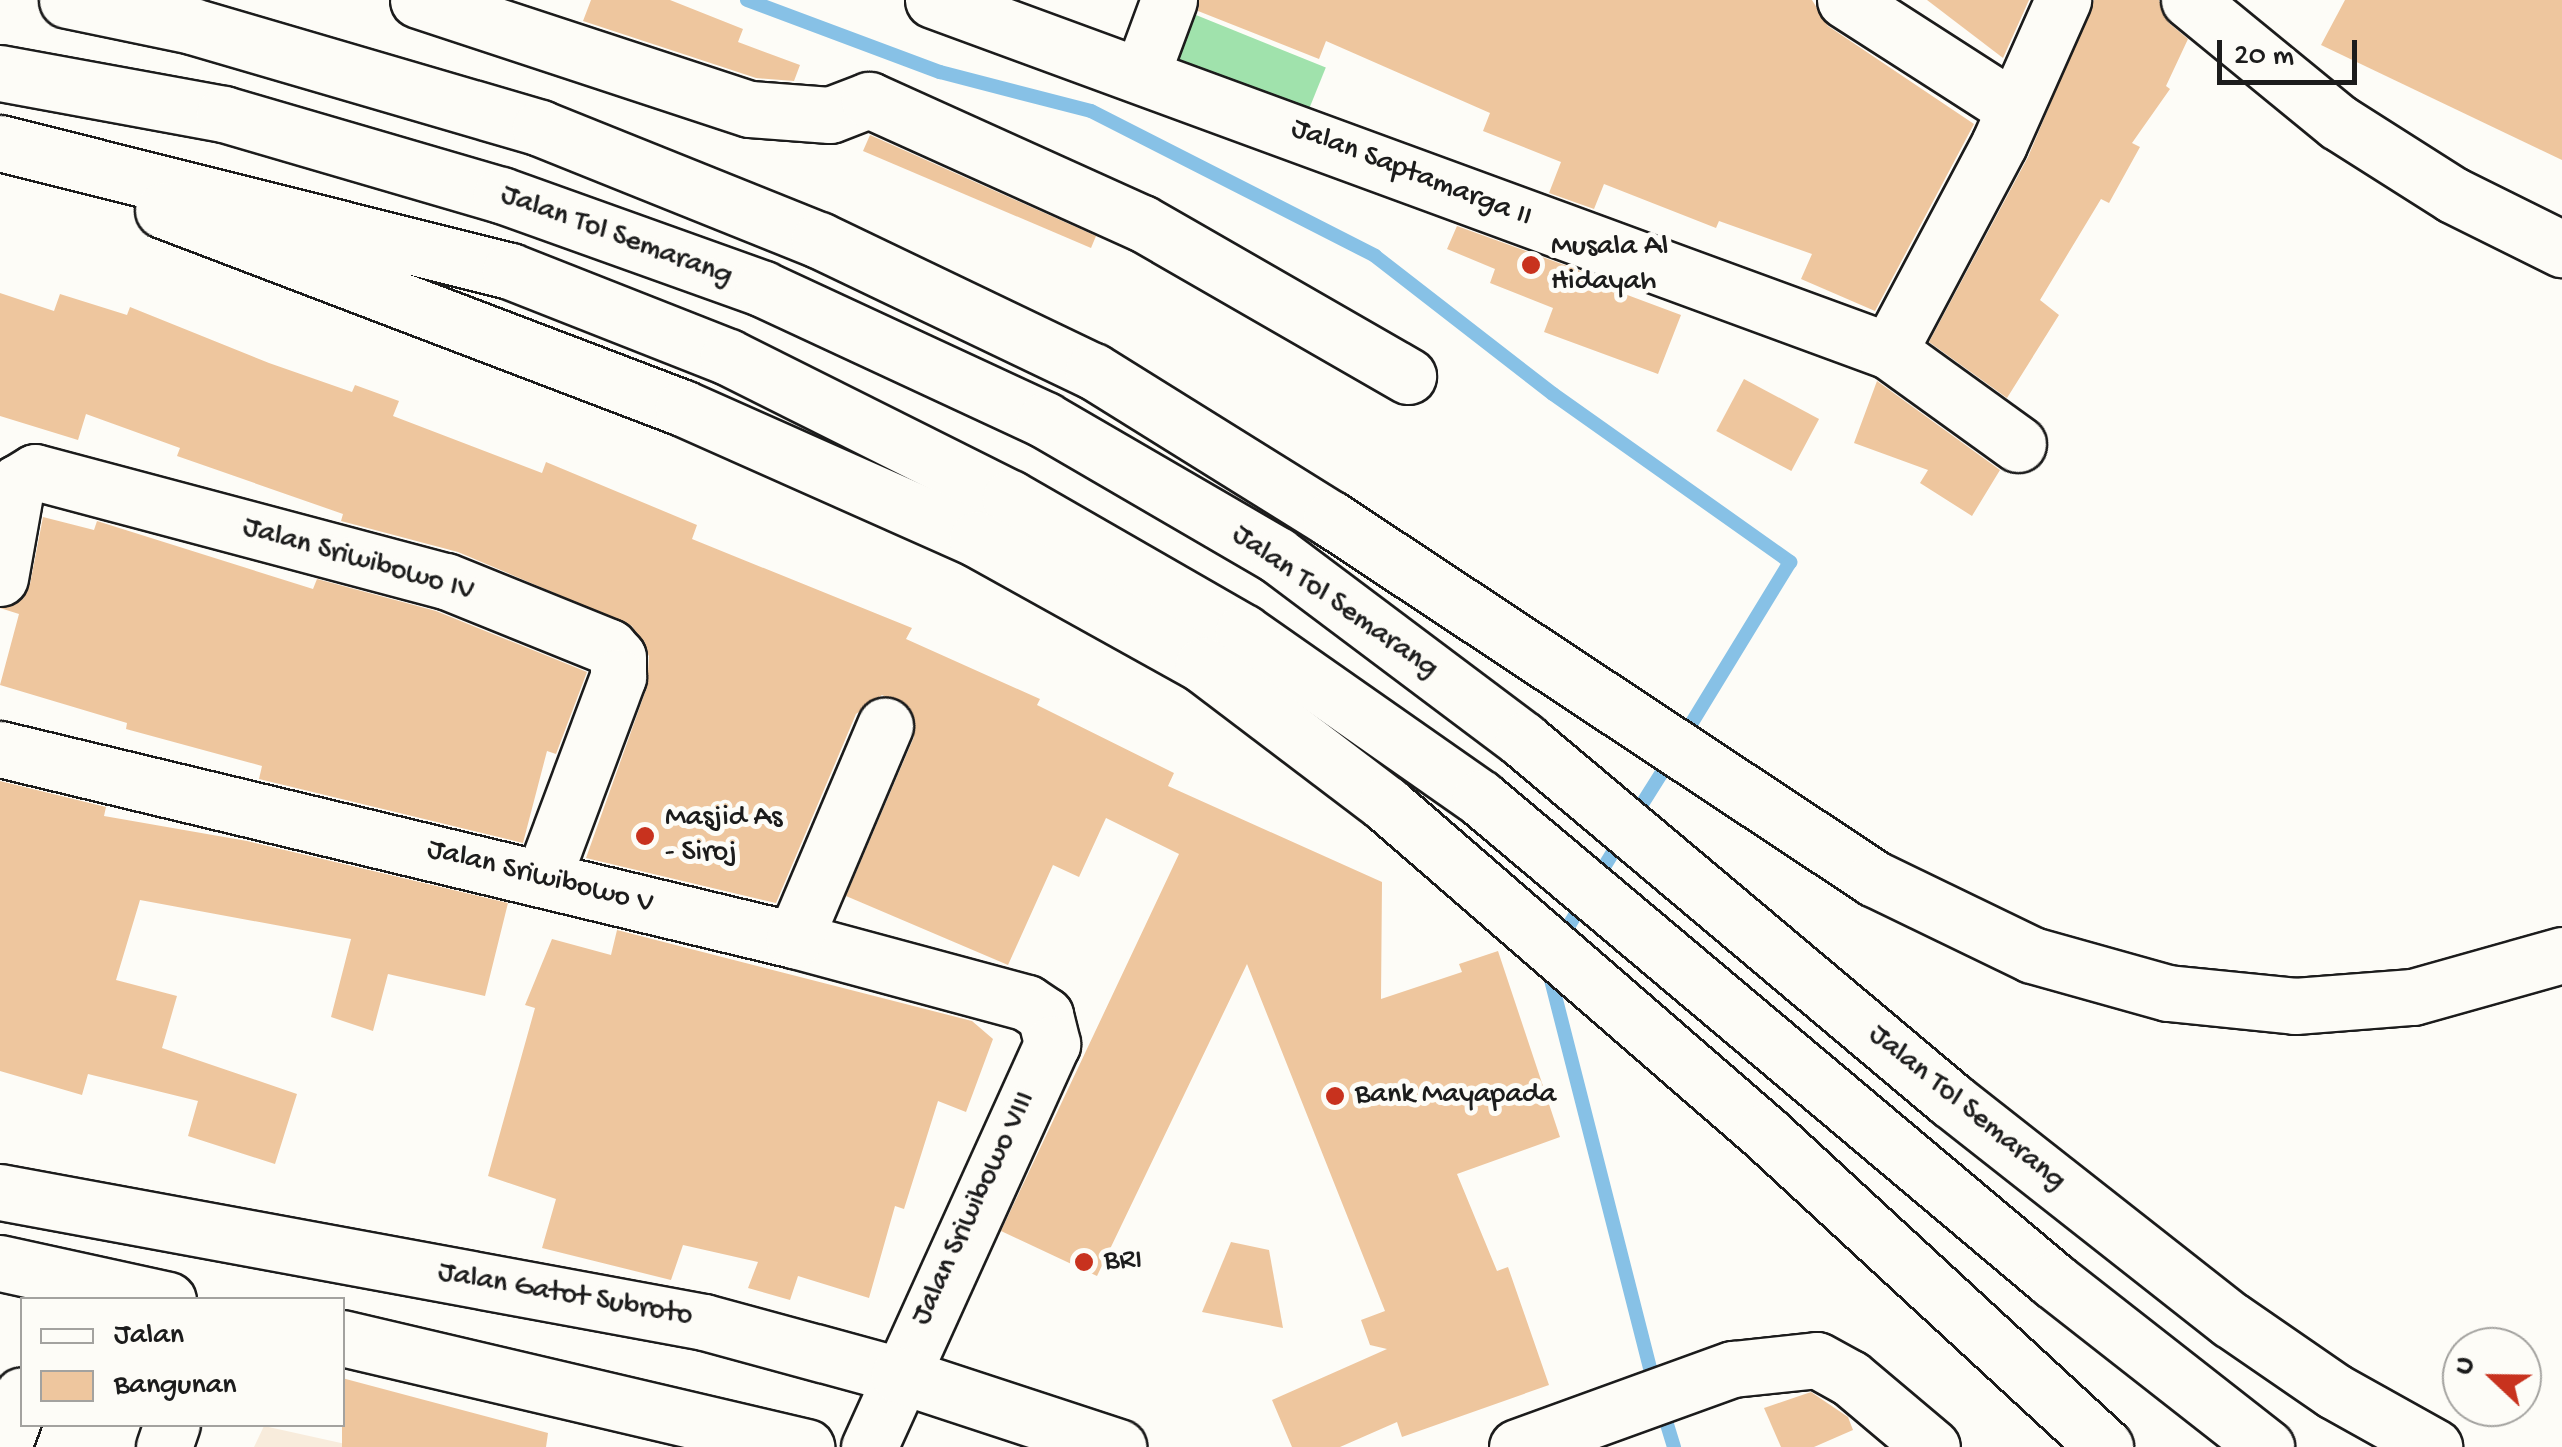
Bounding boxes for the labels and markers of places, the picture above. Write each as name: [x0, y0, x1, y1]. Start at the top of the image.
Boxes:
place label: Musala Al Hidayah: [1551, 230, 1668, 300]
marker: Musala Al Hidayah: [1520, 254, 1542, 276]
place label: Masjid As - Siroj: [665, 801, 782, 872]
marker: Masjid As - Siroj: [634, 825, 656, 847]
place label: Bank Mayapada: [1355, 1078, 1556, 1114]
marker: Bank Mayapada: [1324, 1085, 1346, 1107]
place label: BRI: [1104, 1244, 1142, 1280]
marker: BRI: [1073, 1251, 1095, 1273]

